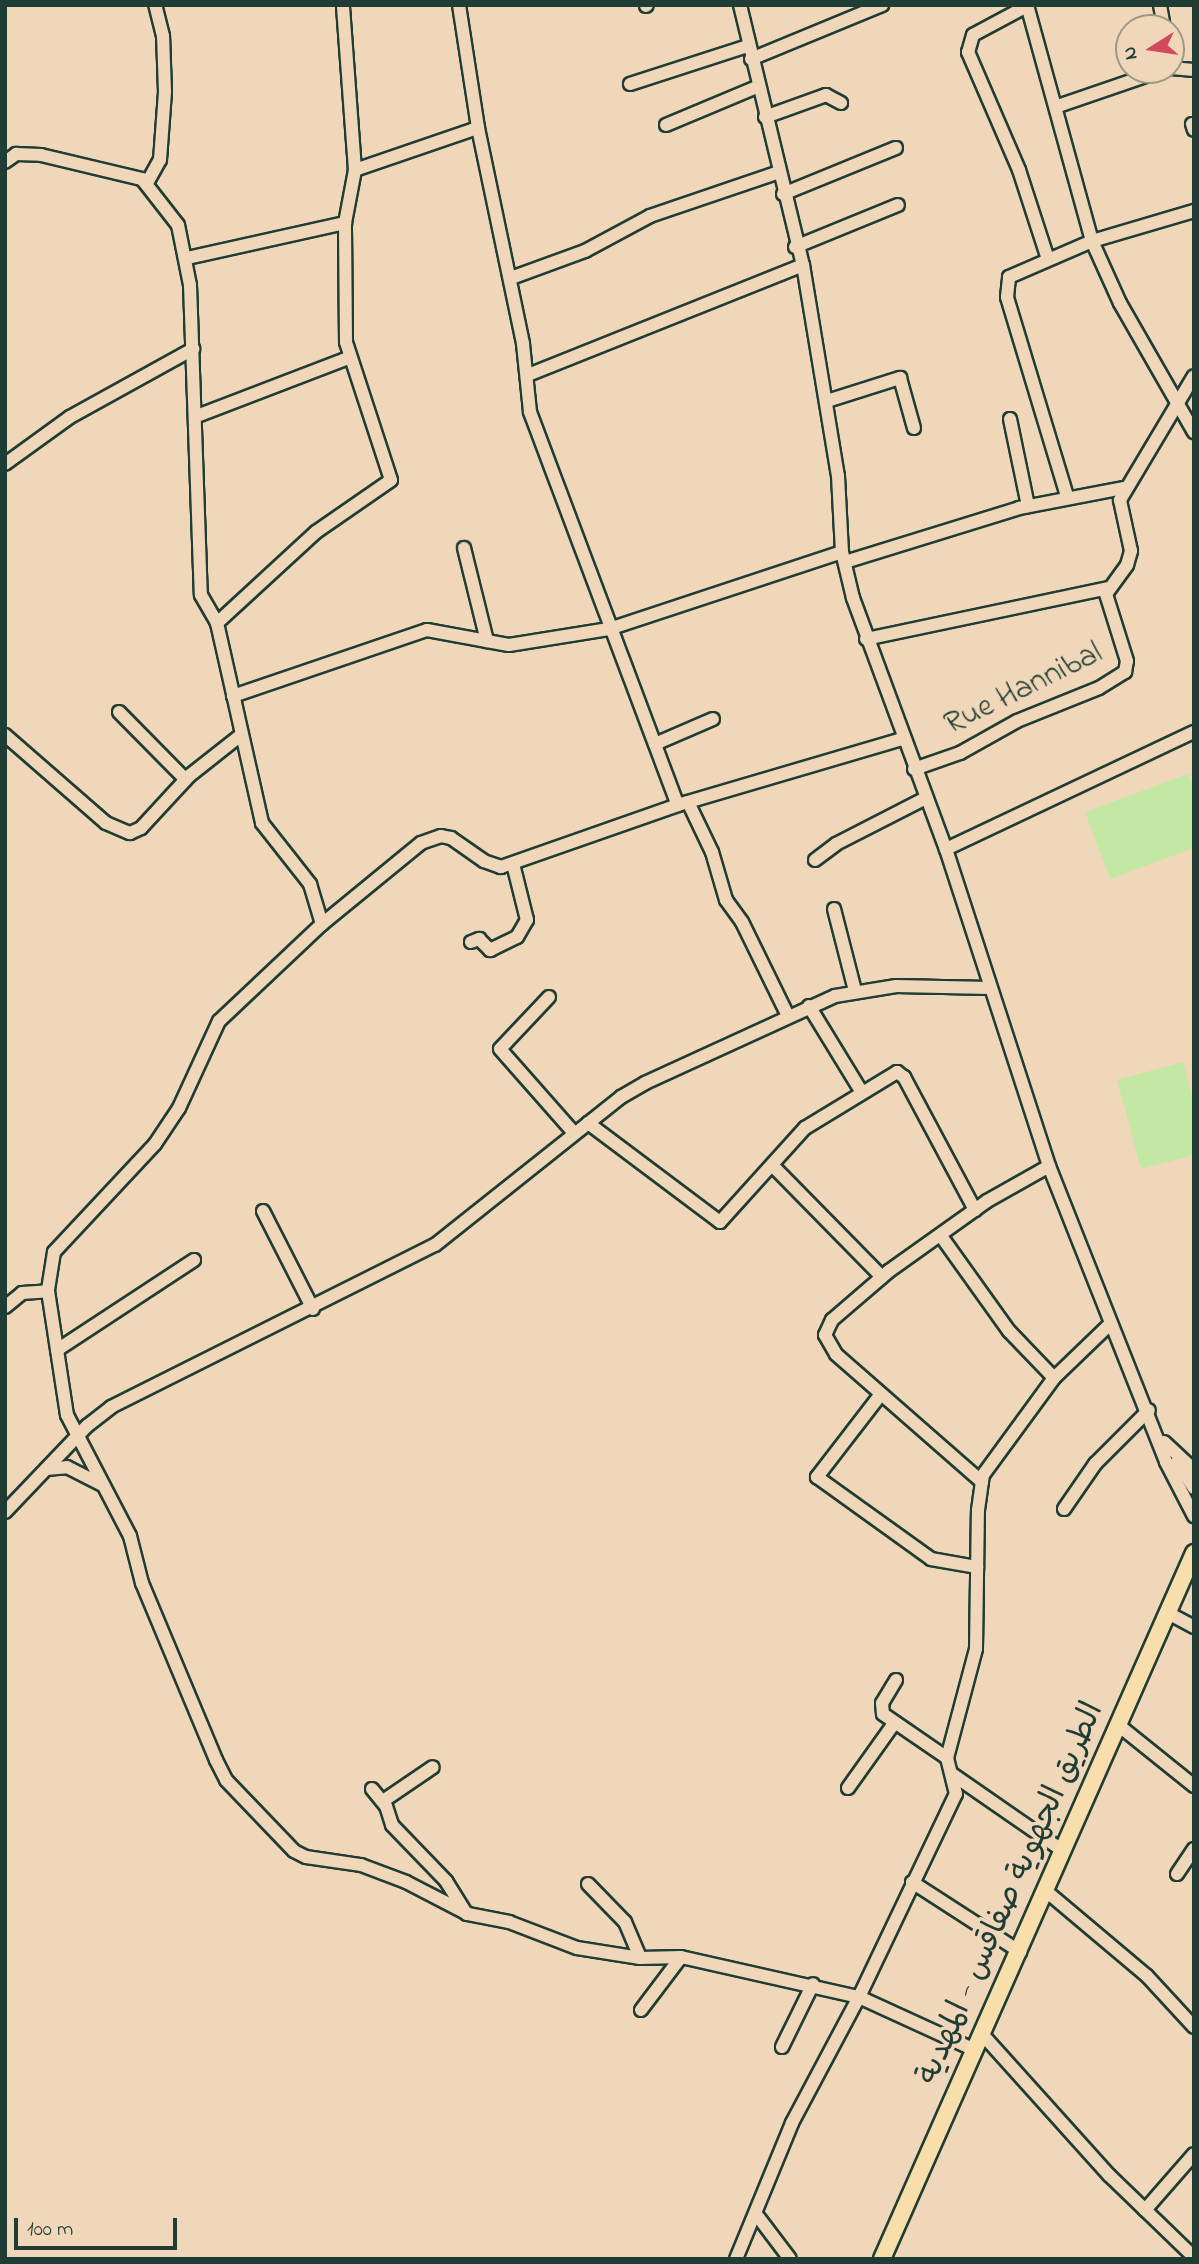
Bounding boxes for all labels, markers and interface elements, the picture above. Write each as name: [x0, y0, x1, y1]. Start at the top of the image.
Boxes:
north arrow: [1115, 14, 1185, 84]
text: N: [1116, 44, 1145, 62]
street label: Rue Hannibal: [939, 635, 1109, 745]
street label: الطريق الجهوية صفاقس - المهدية: [910, 1697, 1114, 2091]
scale bar: [18, 2204, 180, 2248]
text: 100 m: [27, 2215, 73, 2245]

